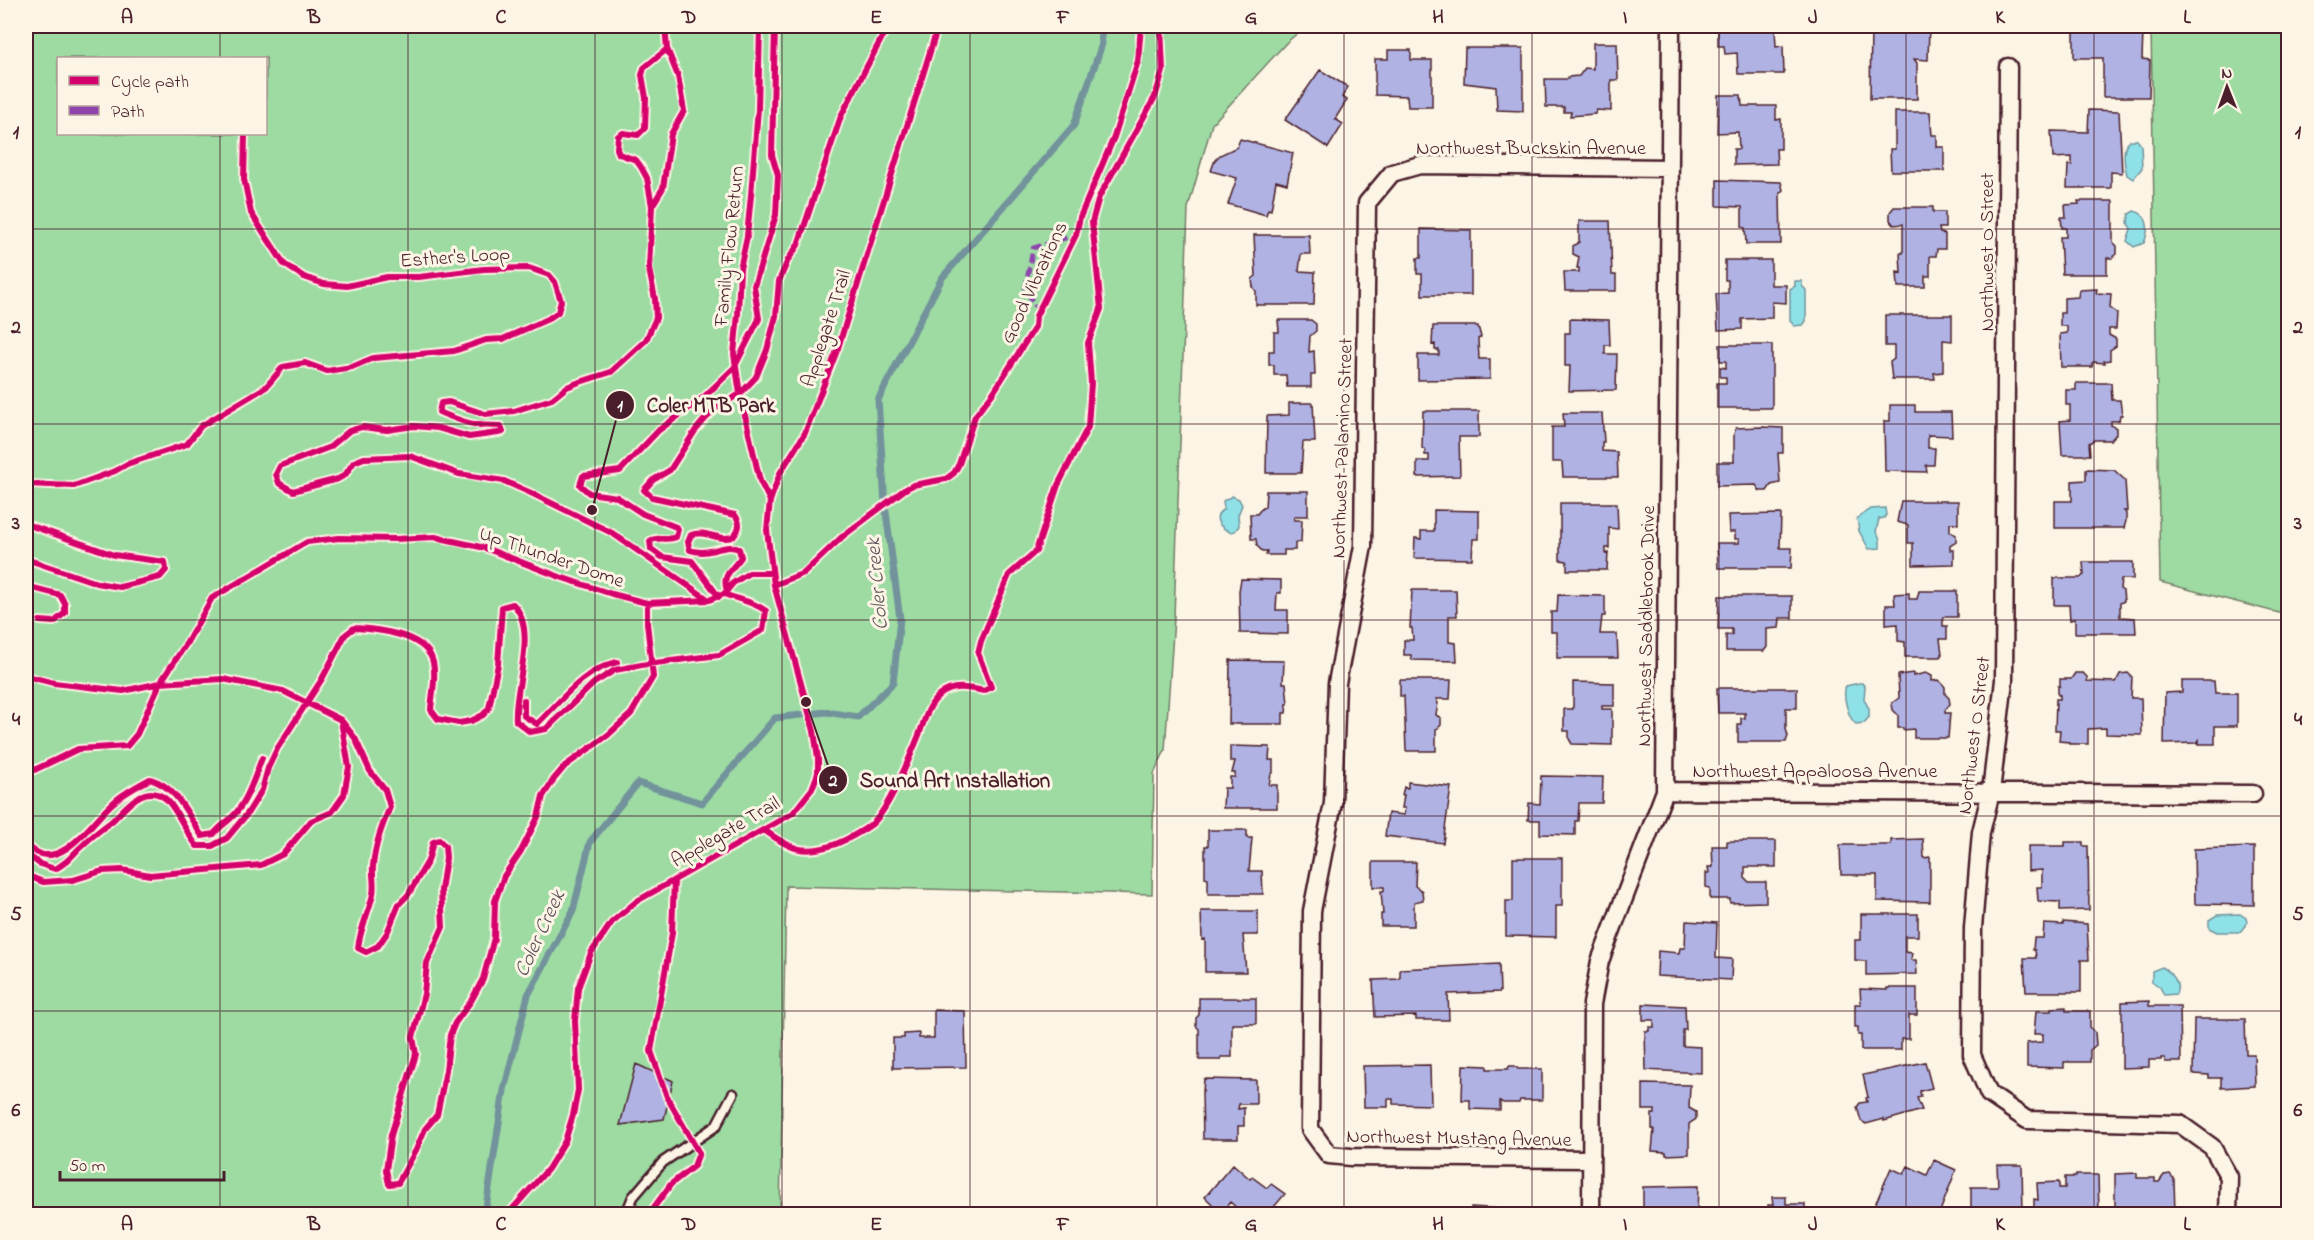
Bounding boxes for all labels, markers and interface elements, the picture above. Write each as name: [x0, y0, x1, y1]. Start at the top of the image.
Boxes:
text: A: [121, 4, 133, 33]
text: B: [306, 4, 321, 33]
text: C: [496, 4, 507, 33]
text: D: [681, 4, 696, 33]
text: E: [870, 4, 882, 33]
text: F: [1056, 4, 1070, 33]
text: G: [1245, 4, 1258, 33]
text: H: [1432, 4, 1444, 33]
text: I: [1623, 4, 1628, 33]
text: J: [1808, 4, 1818, 33]
text: K: [1995, 4, 2006, 33]
text: L: [2183, 4, 2191, 33]
legend: [57, 57, 267, 135]
north arrow: [2197, 57, 2257, 117]
text: N: [2221, 62, 2233, 86]
text: Cycle path: [111, 70, 189, 96]
text: Path: [111, 100, 145, 126]
text: 1: [13, 119, 20, 148]
text: 1: [2295, 119, 2302, 148]
street label: Northwest Buckskin Avenue: [1416, 135, 1646, 164]
street label: Family Flow Return: [708, 164, 753, 329]
street label: Northwest O Street: [1974, 172, 2003, 331]
street label: Good Vibrations: [994, 217, 1076, 349]
street label: Esther's Loop: [399, 240, 511, 277]
street label: Applegate Trail: [795, 266, 861, 391]
text: 2: [10, 314, 21, 343]
text: 2: [2292, 314, 2303, 343]
street label: Northwest Palamino Street: [1325, 337, 1362, 559]
callout: Coler MTB Park: [605, 385, 788, 424]
text: Coler MTB Park: [647, 392, 776, 422]
text: 1: [617, 394, 623, 420]
street label: Northwest Saddlebrook Drive: [1631, 505, 1664, 747]
text: 3: [11, 510, 20, 539]
text: 3: [2293, 510, 2302, 539]
street label: Up Thunder Dome: [475, 520, 628, 597]
water label: Coler Creek: [859, 536, 897, 631]
street label: Northwest O Street: [1951, 654, 2000, 816]
text: 4: [12, 706, 21, 735]
text: 4: [2294, 706, 2303, 735]
street label: Northwest Appaloosa Avenue: [1692, 758, 1938, 787]
callout: Sound Art Installation: [818, 761, 1062, 800]
text: Sound Art Installation: [860, 767, 1050, 797]
text: 2: [828, 769, 838, 795]
street label: Applegate Trail: [666, 790, 787, 877]
water label: Coler Creek: [508, 885, 574, 982]
text: 5: [10, 901, 22, 930]
text: 5: [2292, 901, 2304, 930]
text: 6: [12, 1097, 21, 1126]
text: 6: [2294, 1097, 2303, 1126]
street label: Northwest Mustang Avenue: [1346, 1123, 1572, 1157]
scale bar: [60, 1144, 224, 1182]
text: 50 m: [69, 1154, 106, 1180]
text: A: [121, 1211, 133, 1240]
text: B: [306, 1211, 321, 1240]
text: C: [496, 1211, 507, 1240]
text: D: [681, 1211, 696, 1240]
text: E: [870, 1211, 882, 1240]
text: F: [1056, 1211, 1070, 1240]
text: G: [1245, 1211, 1258, 1240]
text: H: [1432, 1211, 1444, 1240]
text: I: [1623, 1211, 1628, 1240]
text: J: [1808, 1211, 1818, 1240]
text: K: [1995, 1211, 2006, 1240]
text: L: [2183, 1211, 2191, 1240]

